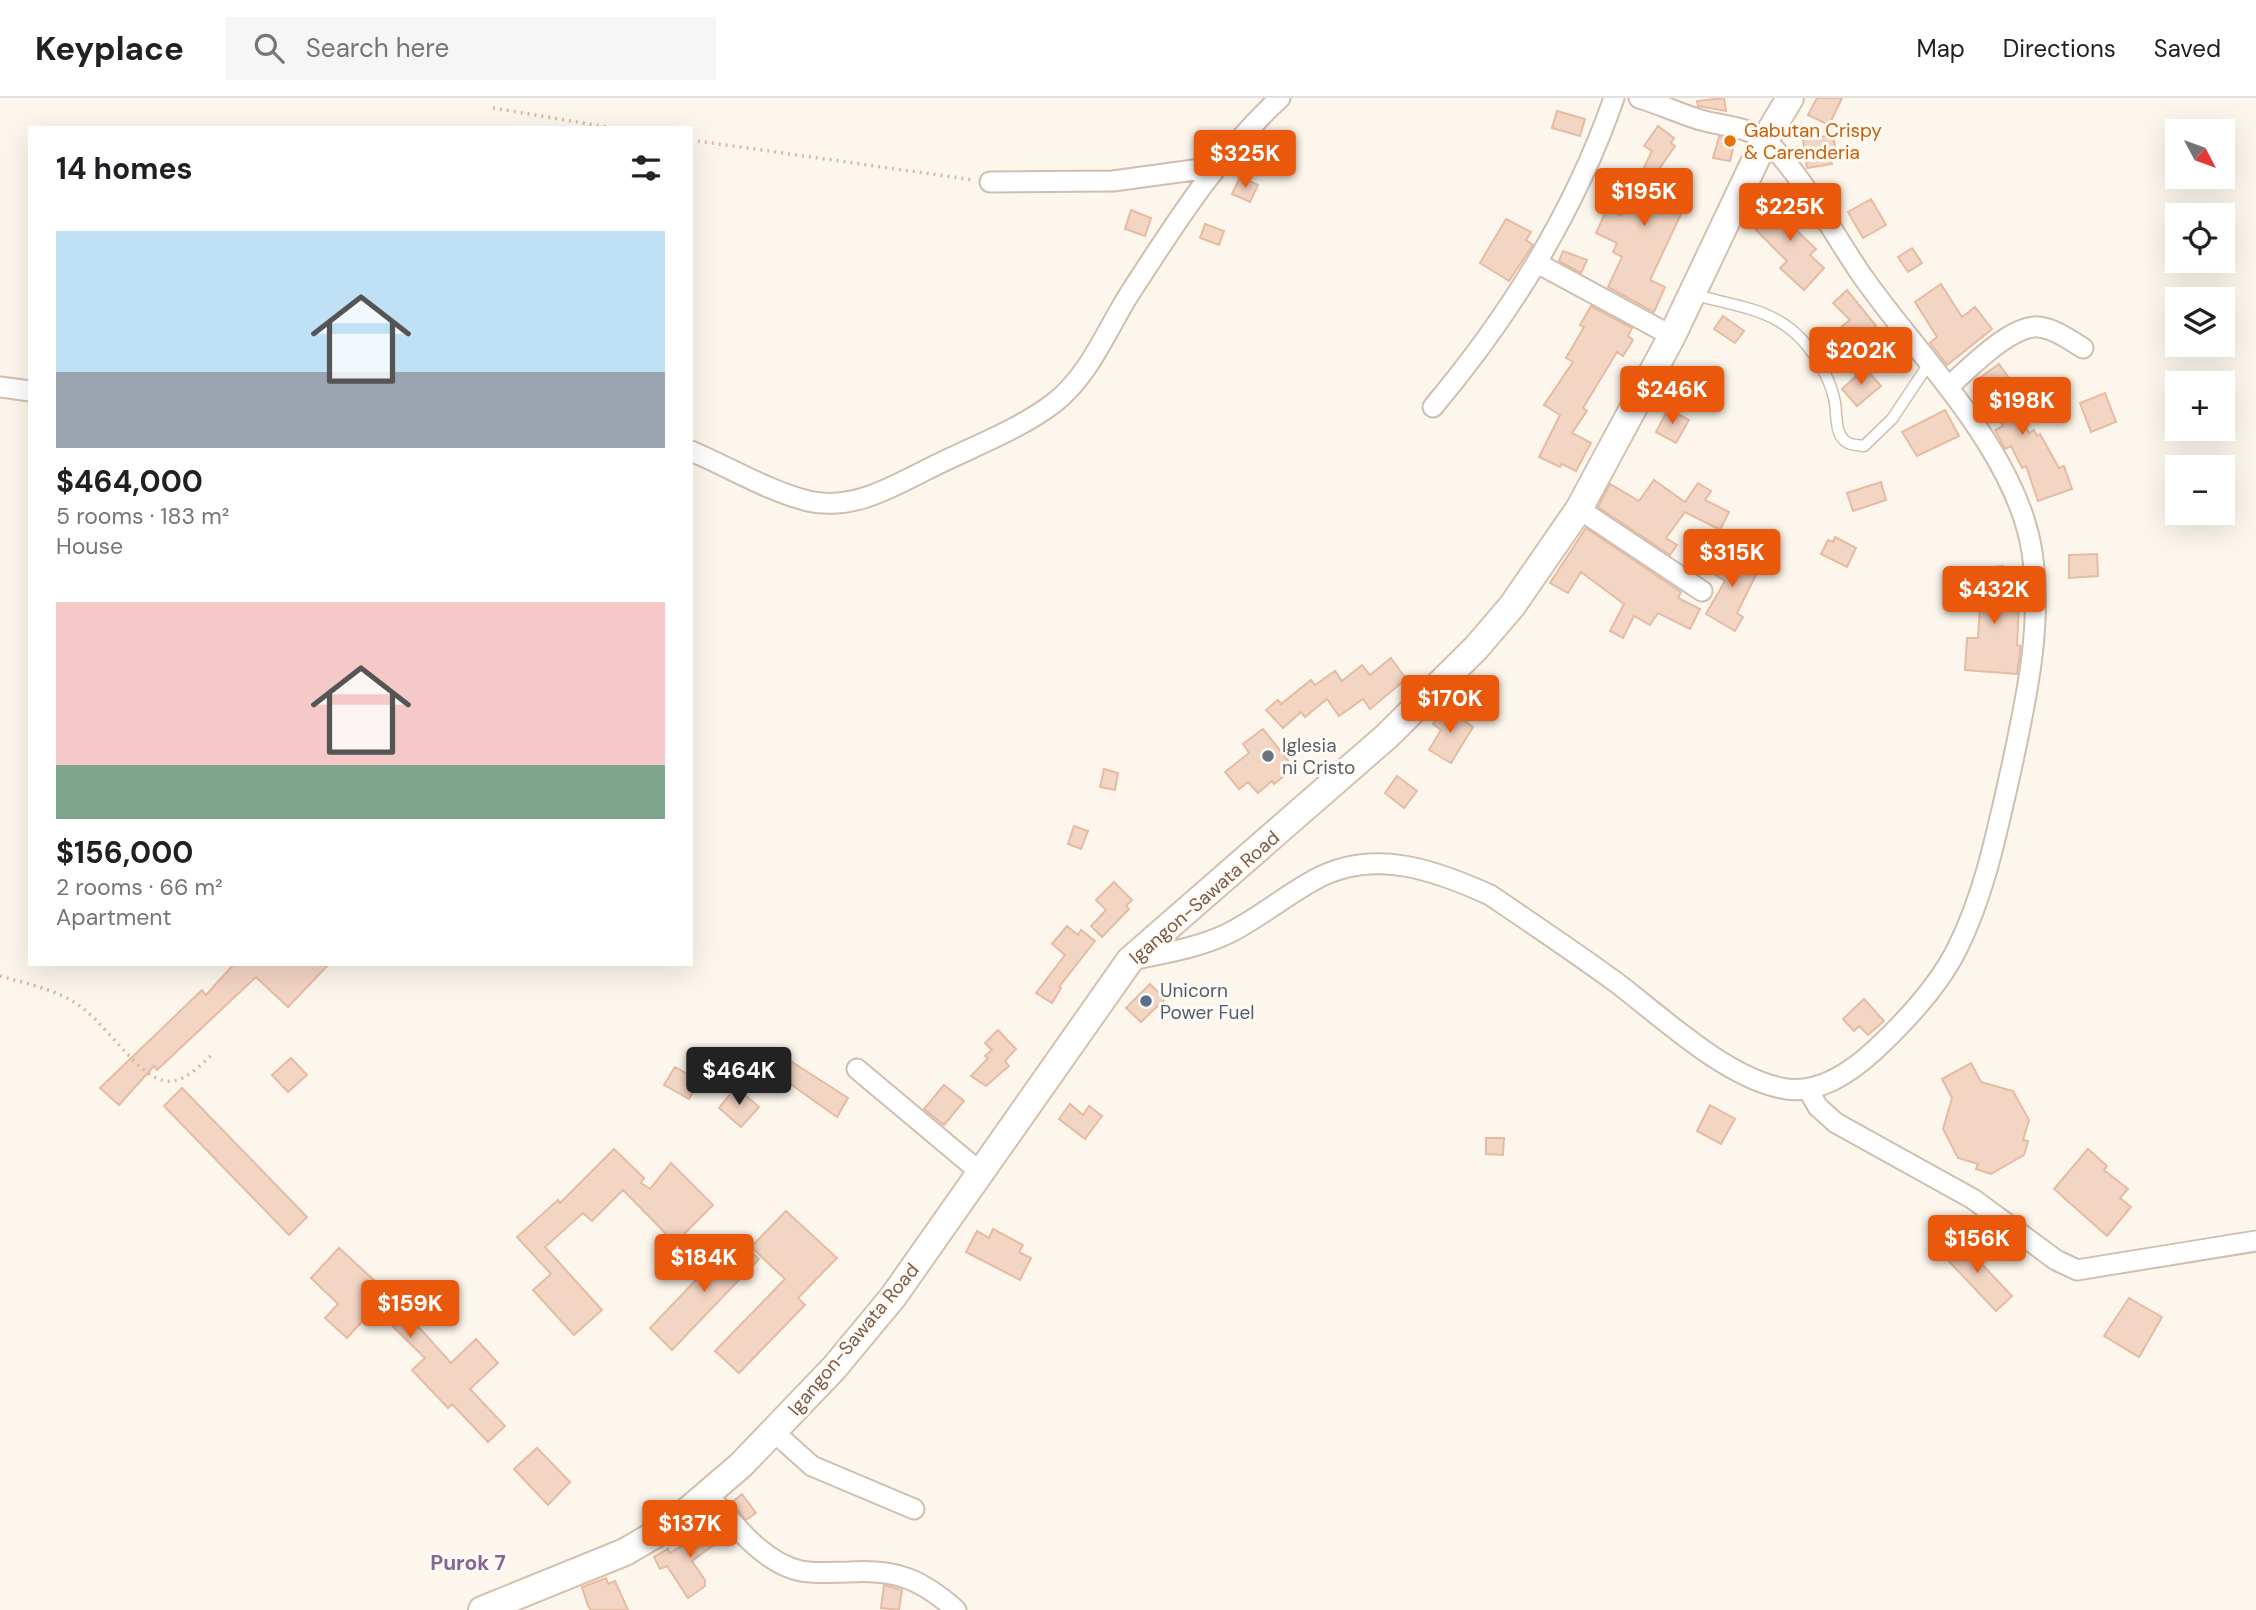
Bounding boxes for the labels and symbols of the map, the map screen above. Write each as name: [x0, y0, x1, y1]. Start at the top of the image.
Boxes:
place label: Gabutan Crispy & Carenderia: [1744, 118, 1882, 165]
north arrow: [2165, 119, 2235, 189]
pin: $325K: [1196, 130, 1294, 190]
marker: Gabutan Crispy & Carenderia: [1722, 133, 1738, 149]
pin: $195K: [1595, 169, 1693, 228]
pin: $225K: [1741, 184, 1839, 243]
pin: $202K: [1812, 328, 1910, 387]
pin: $246K: [1623, 366, 1721, 426]
pin: $198K: [1973, 378, 2071, 437]
pin: $315K: [1683, 530, 1781, 589]
pin: $432K: [1945, 566, 2043, 626]
pin: $170K: [1401, 676, 1499, 735]
place label: Iglesia ni Cristo: [1282, 733, 1355, 780]
marker: Iglesia ni Cristo: [1260, 748, 1276, 764]
street label: Igangon-Sawata Road: [1124, 825, 1285, 970]
place label: Unicorn Power Fuel: [1160, 978, 1254, 1025]
marker: Unicorn Power Fuel: [1138, 993, 1154, 1009]
pin: $464K: [690, 1048, 788, 1107]
pin: $156K: [1928, 1216, 2026, 1275]
pin: $184K: [655, 1234, 753, 1294]
street label: Igangon-Sawata Road: [782, 1258, 924, 1421]
pin: $159K: [361, 1280, 459, 1340]
pin: $137K: [641, 1500, 739, 1560]
district label: Purok 7: [430, 1549, 506, 1577]

